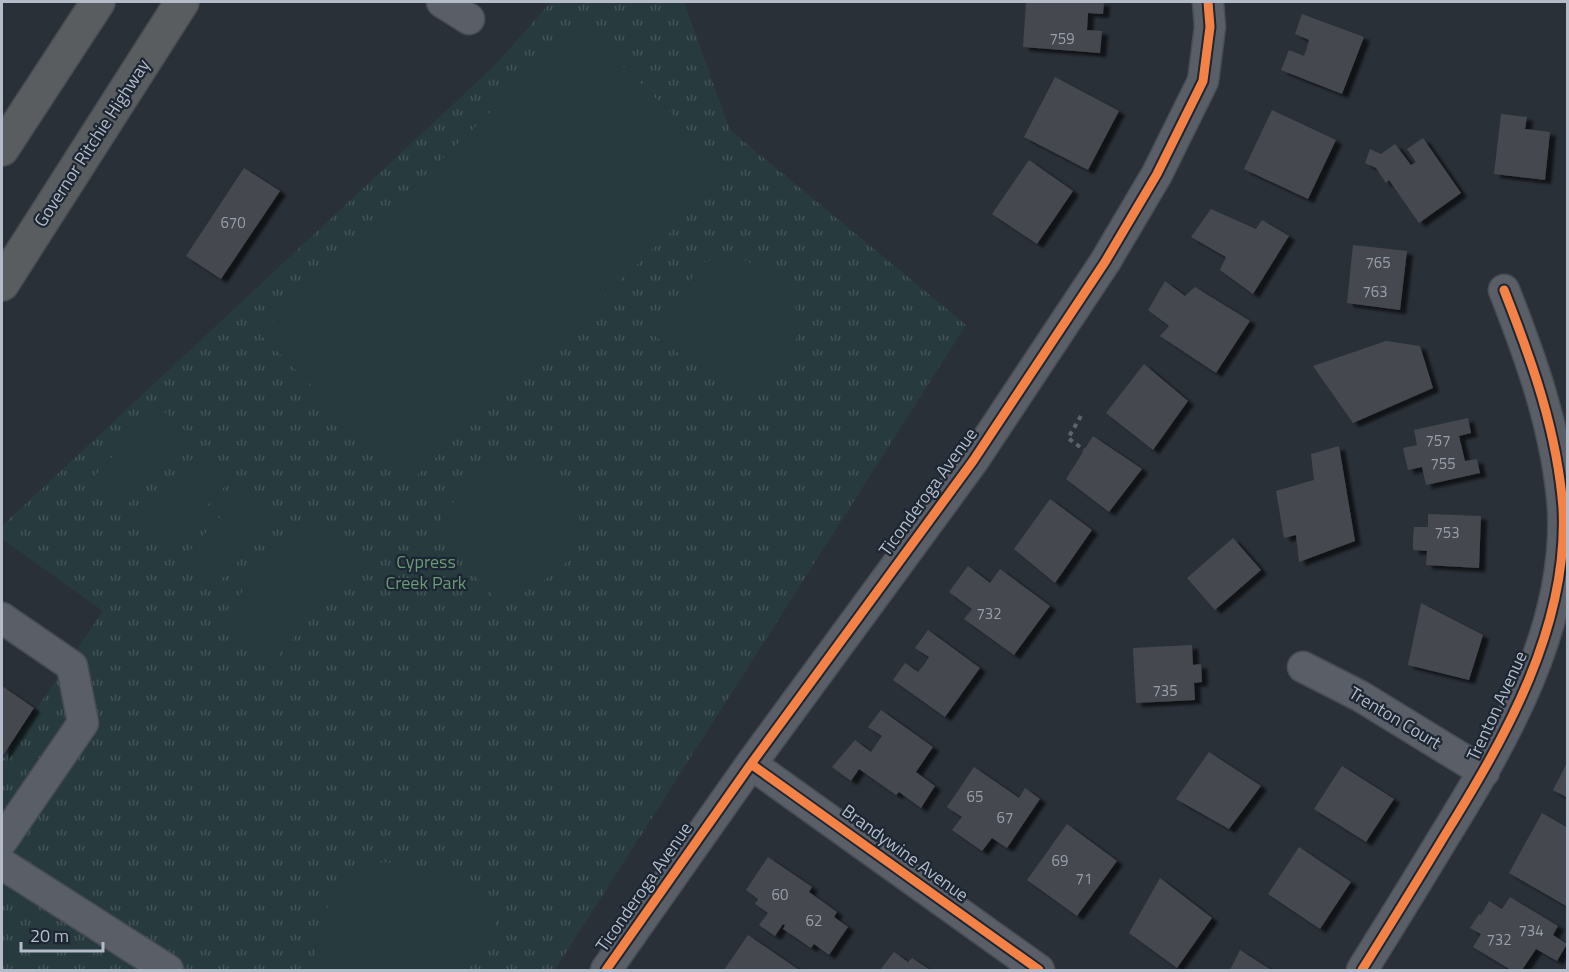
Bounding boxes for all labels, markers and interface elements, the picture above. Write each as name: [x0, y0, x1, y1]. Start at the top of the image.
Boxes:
house number: 759: [1049, 27, 1075, 50]
street label: Governor Ritchie Highway: [27, 53, 156, 232]
house number: 670: [220, 211, 246, 234]
house number: 765: [1365, 251, 1391, 274]
house number: 763: [1362, 280, 1388, 303]
street label: Ticonderoga Avenue: [872, 422, 983, 562]
house number: 757: [1425, 429, 1451, 452]
house number: 755: [1430, 452, 1456, 475]
house number: 753: [1434, 521, 1460, 544]
park label: Cypress Creek Park: [386, 548, 467, 596]
house number: 732: [976, 602, 1002, 625]
street label: Trenton Avenue: [1459, 646, 1534, 765]
house number: 735: [1152, 679, 1178, 702]
street label: Trenton Court: [1344, 679, 1447, 756]
house number: 65: [967, 785, 983, 808]
street label: Brandywine Avenue: [836, 797, 974, 908]
house number: 67: [997, 806, 1013, 829]
street label: Ticonderoga Avenue: [589, 816, 699, 957]
house number: 69: [1052, 849, 1068, 872]
house number: 71: [1076, 867, 1092, 890]
house number: 60: [772, 883, 788, 906]
house number: 62: [806, 909, 822, 932]
scale bar: [21, 915, 104, 953]
house number: 734: [1518, 919, 1544, 942]
text: 20 m: [30, 922, 69, 949]
house number: 732: [1486, 928, 1512, 951]

